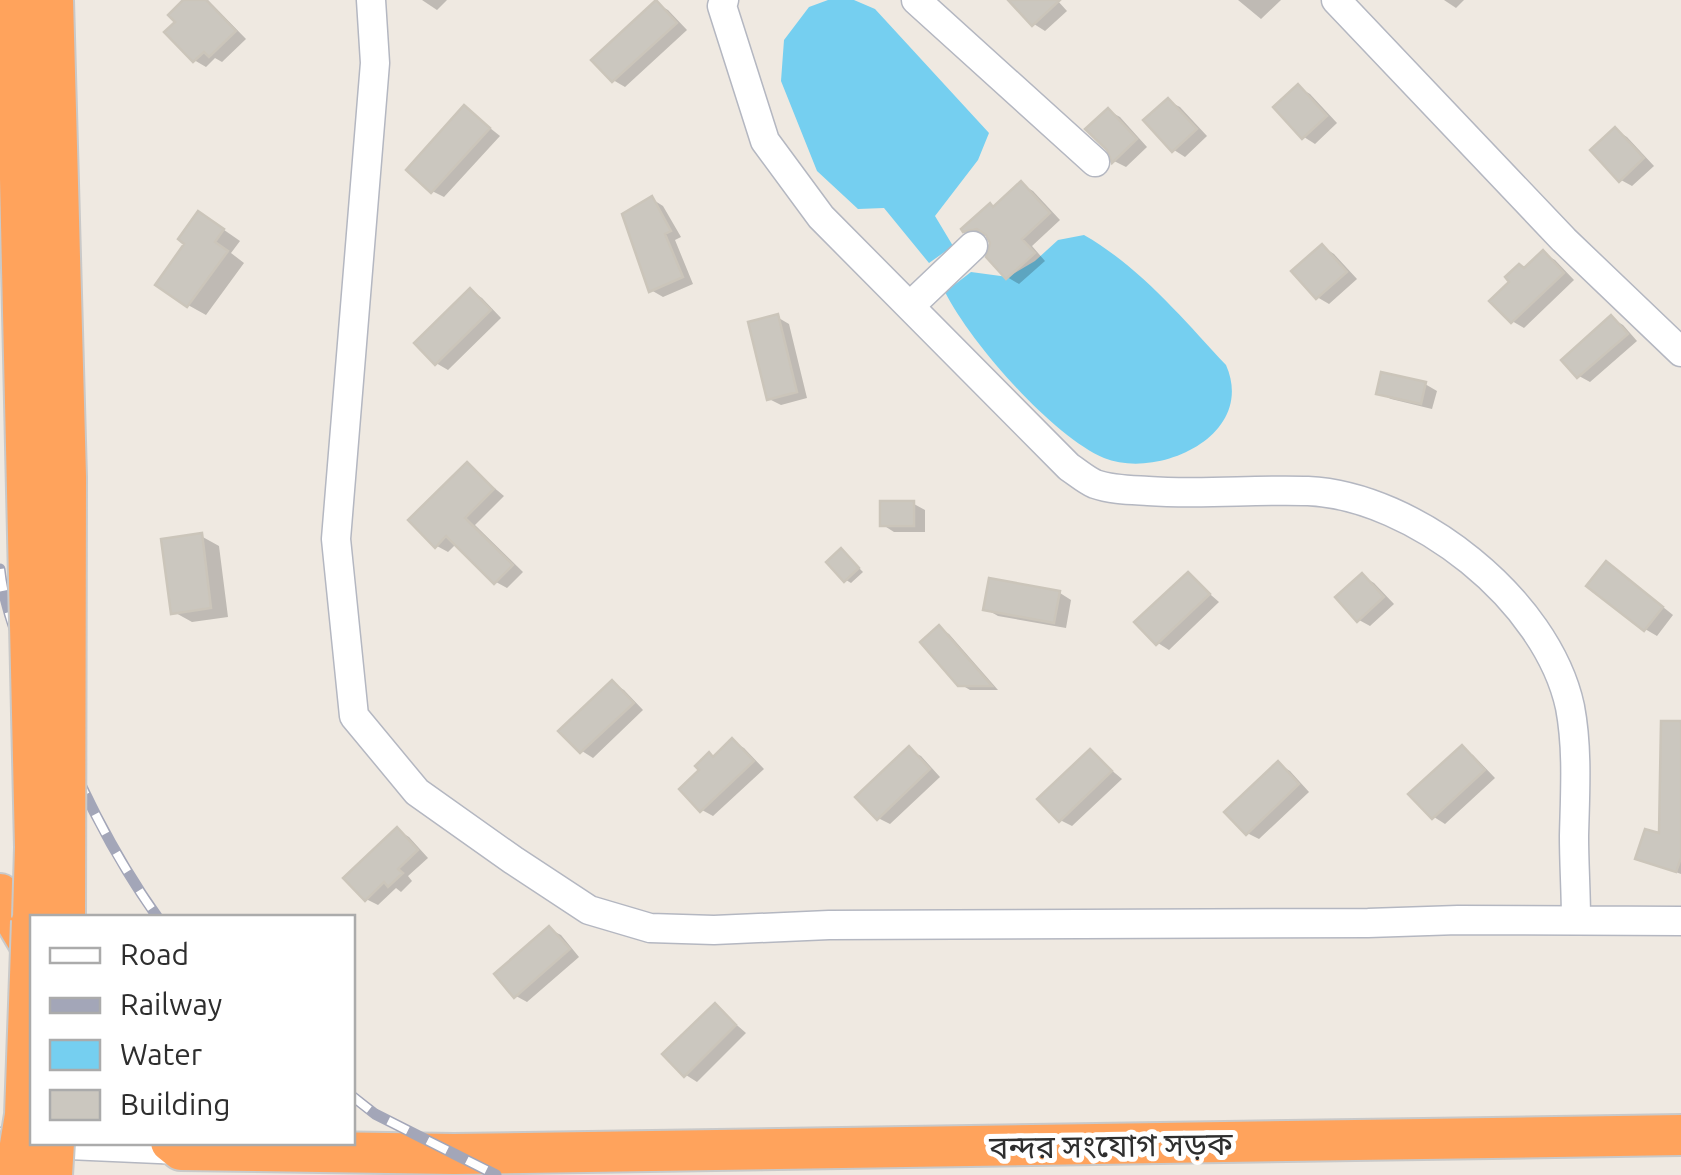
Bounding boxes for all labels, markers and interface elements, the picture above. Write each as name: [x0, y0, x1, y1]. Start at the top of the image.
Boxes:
legend: [30, 915, 355, 1145]
text: Road: [120, 937, 189, 971]
text: Railway: [120, 987, 222, 1021]
text: Water: [120, 1037, 203, 1071]
text: Building: [120, 1087, 231, 1121]
street label: বন্দর সংযোগ সড়ক: [988, 1125, 1234, 1165]

